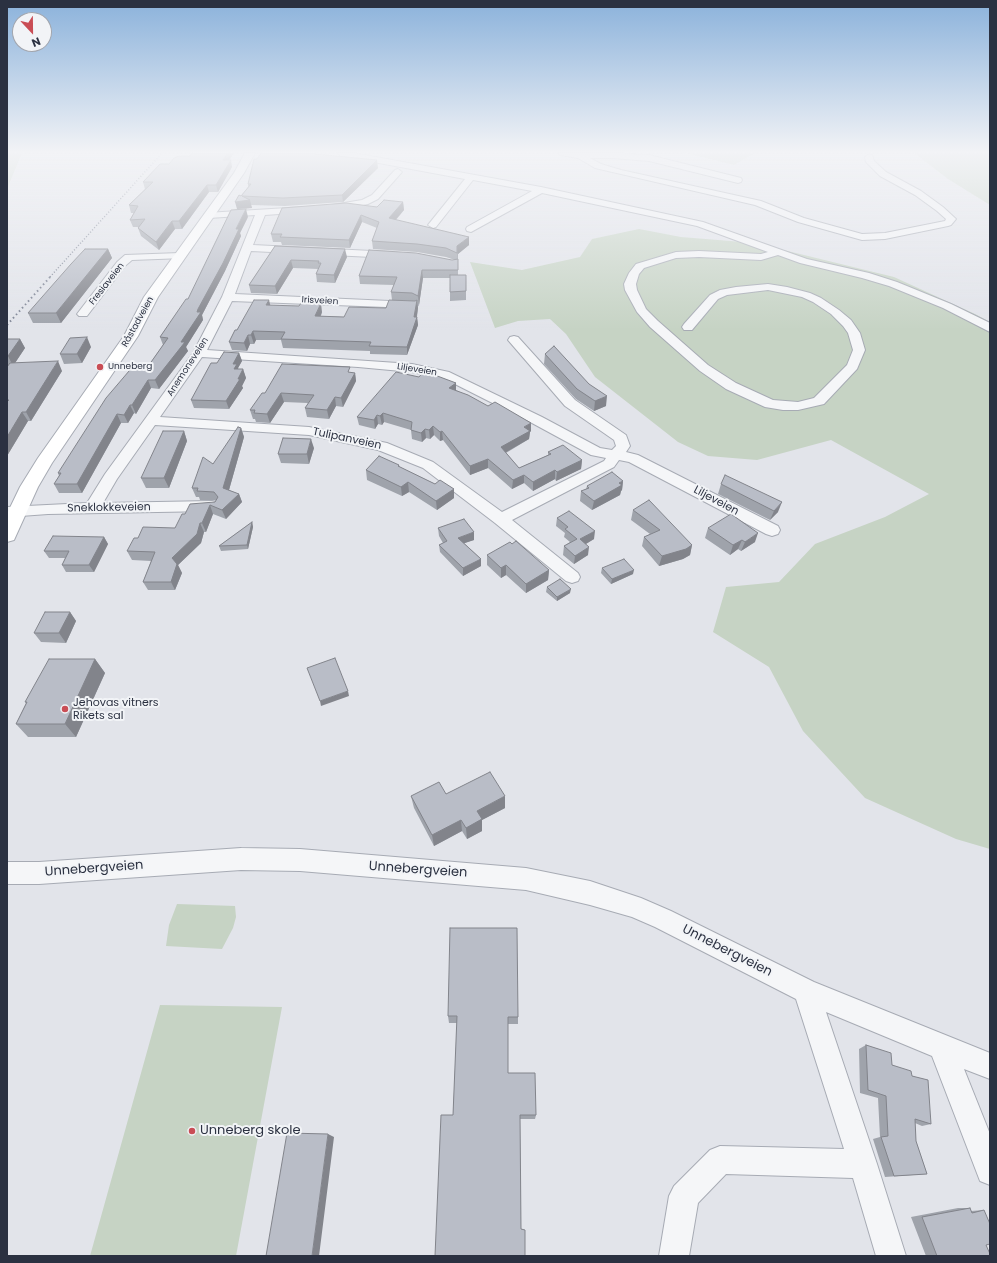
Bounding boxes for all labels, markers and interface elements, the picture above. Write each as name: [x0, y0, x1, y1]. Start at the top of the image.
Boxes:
north arrow: [12, 12, 52, 52]
text: N: [29, 33, 43, 51]
street label: Fresiaveien: [87, 261, 127, 307]
street label: Råstadveien: [120, 295, 156, 349]
street label: Irisveien: [301, 295, 339, 307]
street label: Anemoneveien: [165, 336, 211, 398]
marker: Unneberg: [95, 362, 105, 372]
place label: Unneberg: [108, 362, 152, 372]
street label: Liljeveien: [396, 362, 438, 378]
street label: Tulipanveien: [311, 425, 383, 453]
street label: Liljeveien: [691, 484, 741, 518]
street label: Sneklokkeveien: [67, 501, 151, 515]
place label: Jehovas vitners Rikets sal: [73, 696, 159, 722]
marker: Jehovas vitners Rikets sal: [60, 704, 70, 714]
street label: Unnebergveien: [44, 858, 144, 880]
street label: Unnebergveien: [368, 859, 468, 881]
street label: Unnebergveien: [679, 922, 775, 980]
place label: Unneberg skole: [200, 1123, 300, 1139]
marker: Unneberg skole: [187, 1126, 197, 1136]

